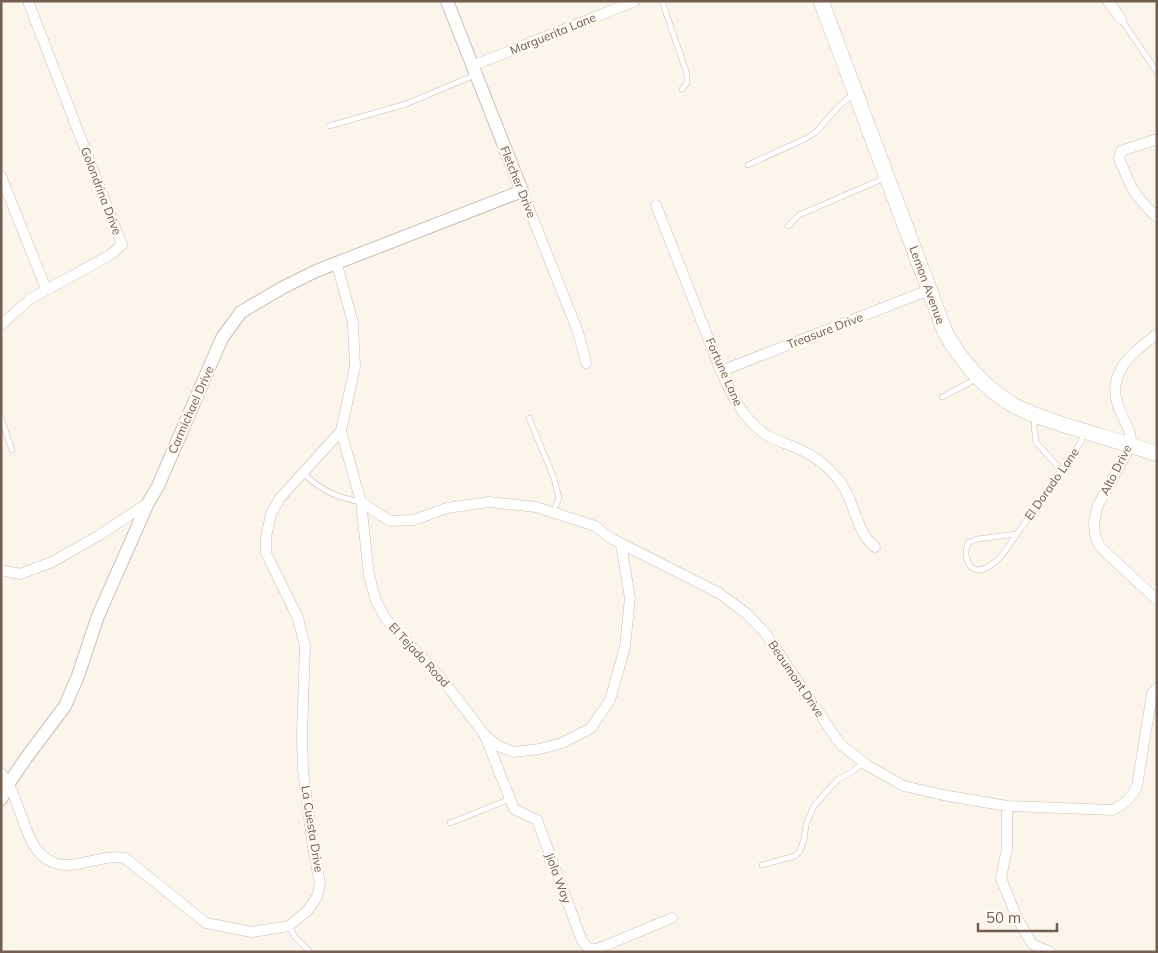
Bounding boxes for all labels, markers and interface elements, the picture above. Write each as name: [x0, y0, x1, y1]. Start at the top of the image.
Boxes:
street label: Marguerita Lane: [508, 9, 598, 58]
street label: Fletcher Drive: [497, 144, 540, 220]
street label: Golondrina Drive: [78, 145, 125, 237]
street label: Lemon Avenue: [906, 244, 949, 326]
street label: Treasure Drive: [785, 309, 865, 352]
street label: Fortune Lane: [703, 335, 746, 408]
street label: Carmichael Drive: [164, 364, 217, 456]
street label: Alto Drive: [1096, 442, 1135, 498]
street label: El Dorado Lane: [1021, 445, 1082, 523]
street label: El Tejado Road: [386, 619, 453, 690]
street label: Beaumont Drive: [765, 637, 828, 720]
street label: La Cuesta Drive: [298, 784, 327, 873]
street label: Jiola Way: [542, 850, 575, 906]
scale bar: [978, 900, 1057, 932]
text: 50 m: [986, 908, 1021, 927]

